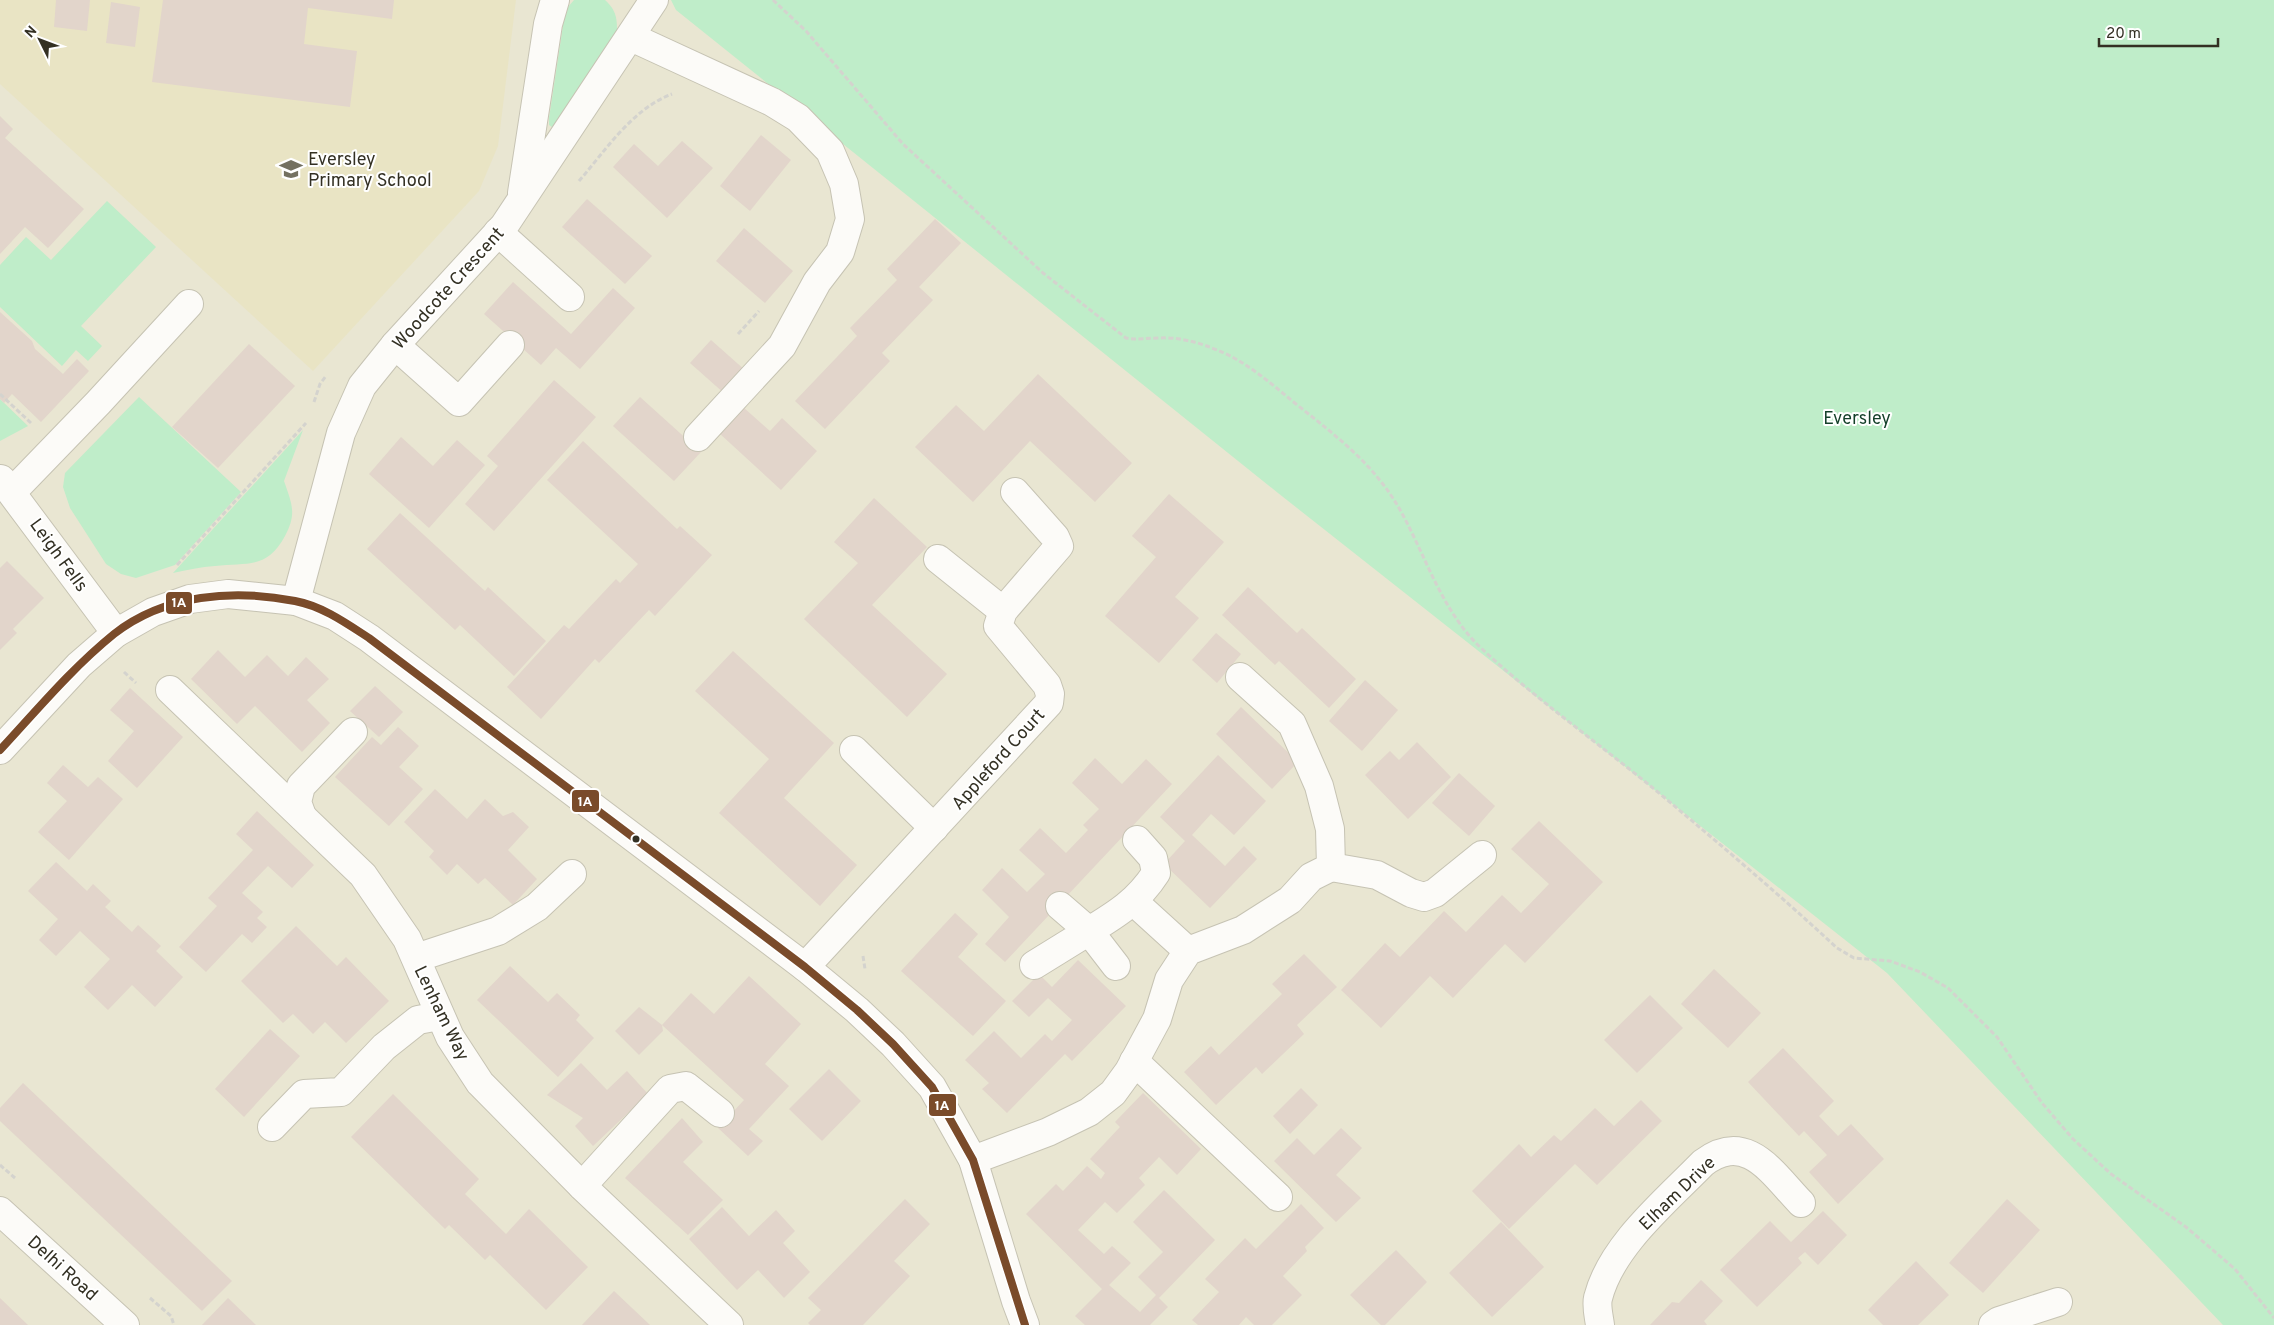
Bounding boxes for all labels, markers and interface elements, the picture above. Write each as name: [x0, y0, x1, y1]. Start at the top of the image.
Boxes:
north arrow: [15, 15, 65, 65]
scale bar: [2099, 15, 2218, 47]
text: N: [22, 23, 41, 42]
text: 20 m: [2106, 25, 2141, 44]
place label: Eversley Primary School: [308, 149, 432, 193]
school or university icon: Eversley Primary School: [278, 156, 304, 182]
street label: Woodcote Crescent: [388, 223, 510, 355]
park label: Eversley: [1823, 408, 1891, 431]
street label: Leigh Fells: [23, 515, 92, 597]
line badge: 1A: [165, 591, 193, 615]
text: 1A: [171, 595, 187, 612]
street label: Appleford Court: [947, 704, 1051, 816]
line badge: 1A: [571, 789, 600, 813]
text: 1A: [577, 794, 593, 811]
unlabelled marker: [631, 834, 641, 844]
street label: Lenham Way: [408, 962, 474, 1065]
line badge: 1A: [928, 1093, 957, 1117]
text: 1A: [934, 1098, 950, 1115]
street label: Elham Drive: [1635, 1152, 1721, 1236]
street label: Delhi Road: [22, 1231, 102, 1307]

